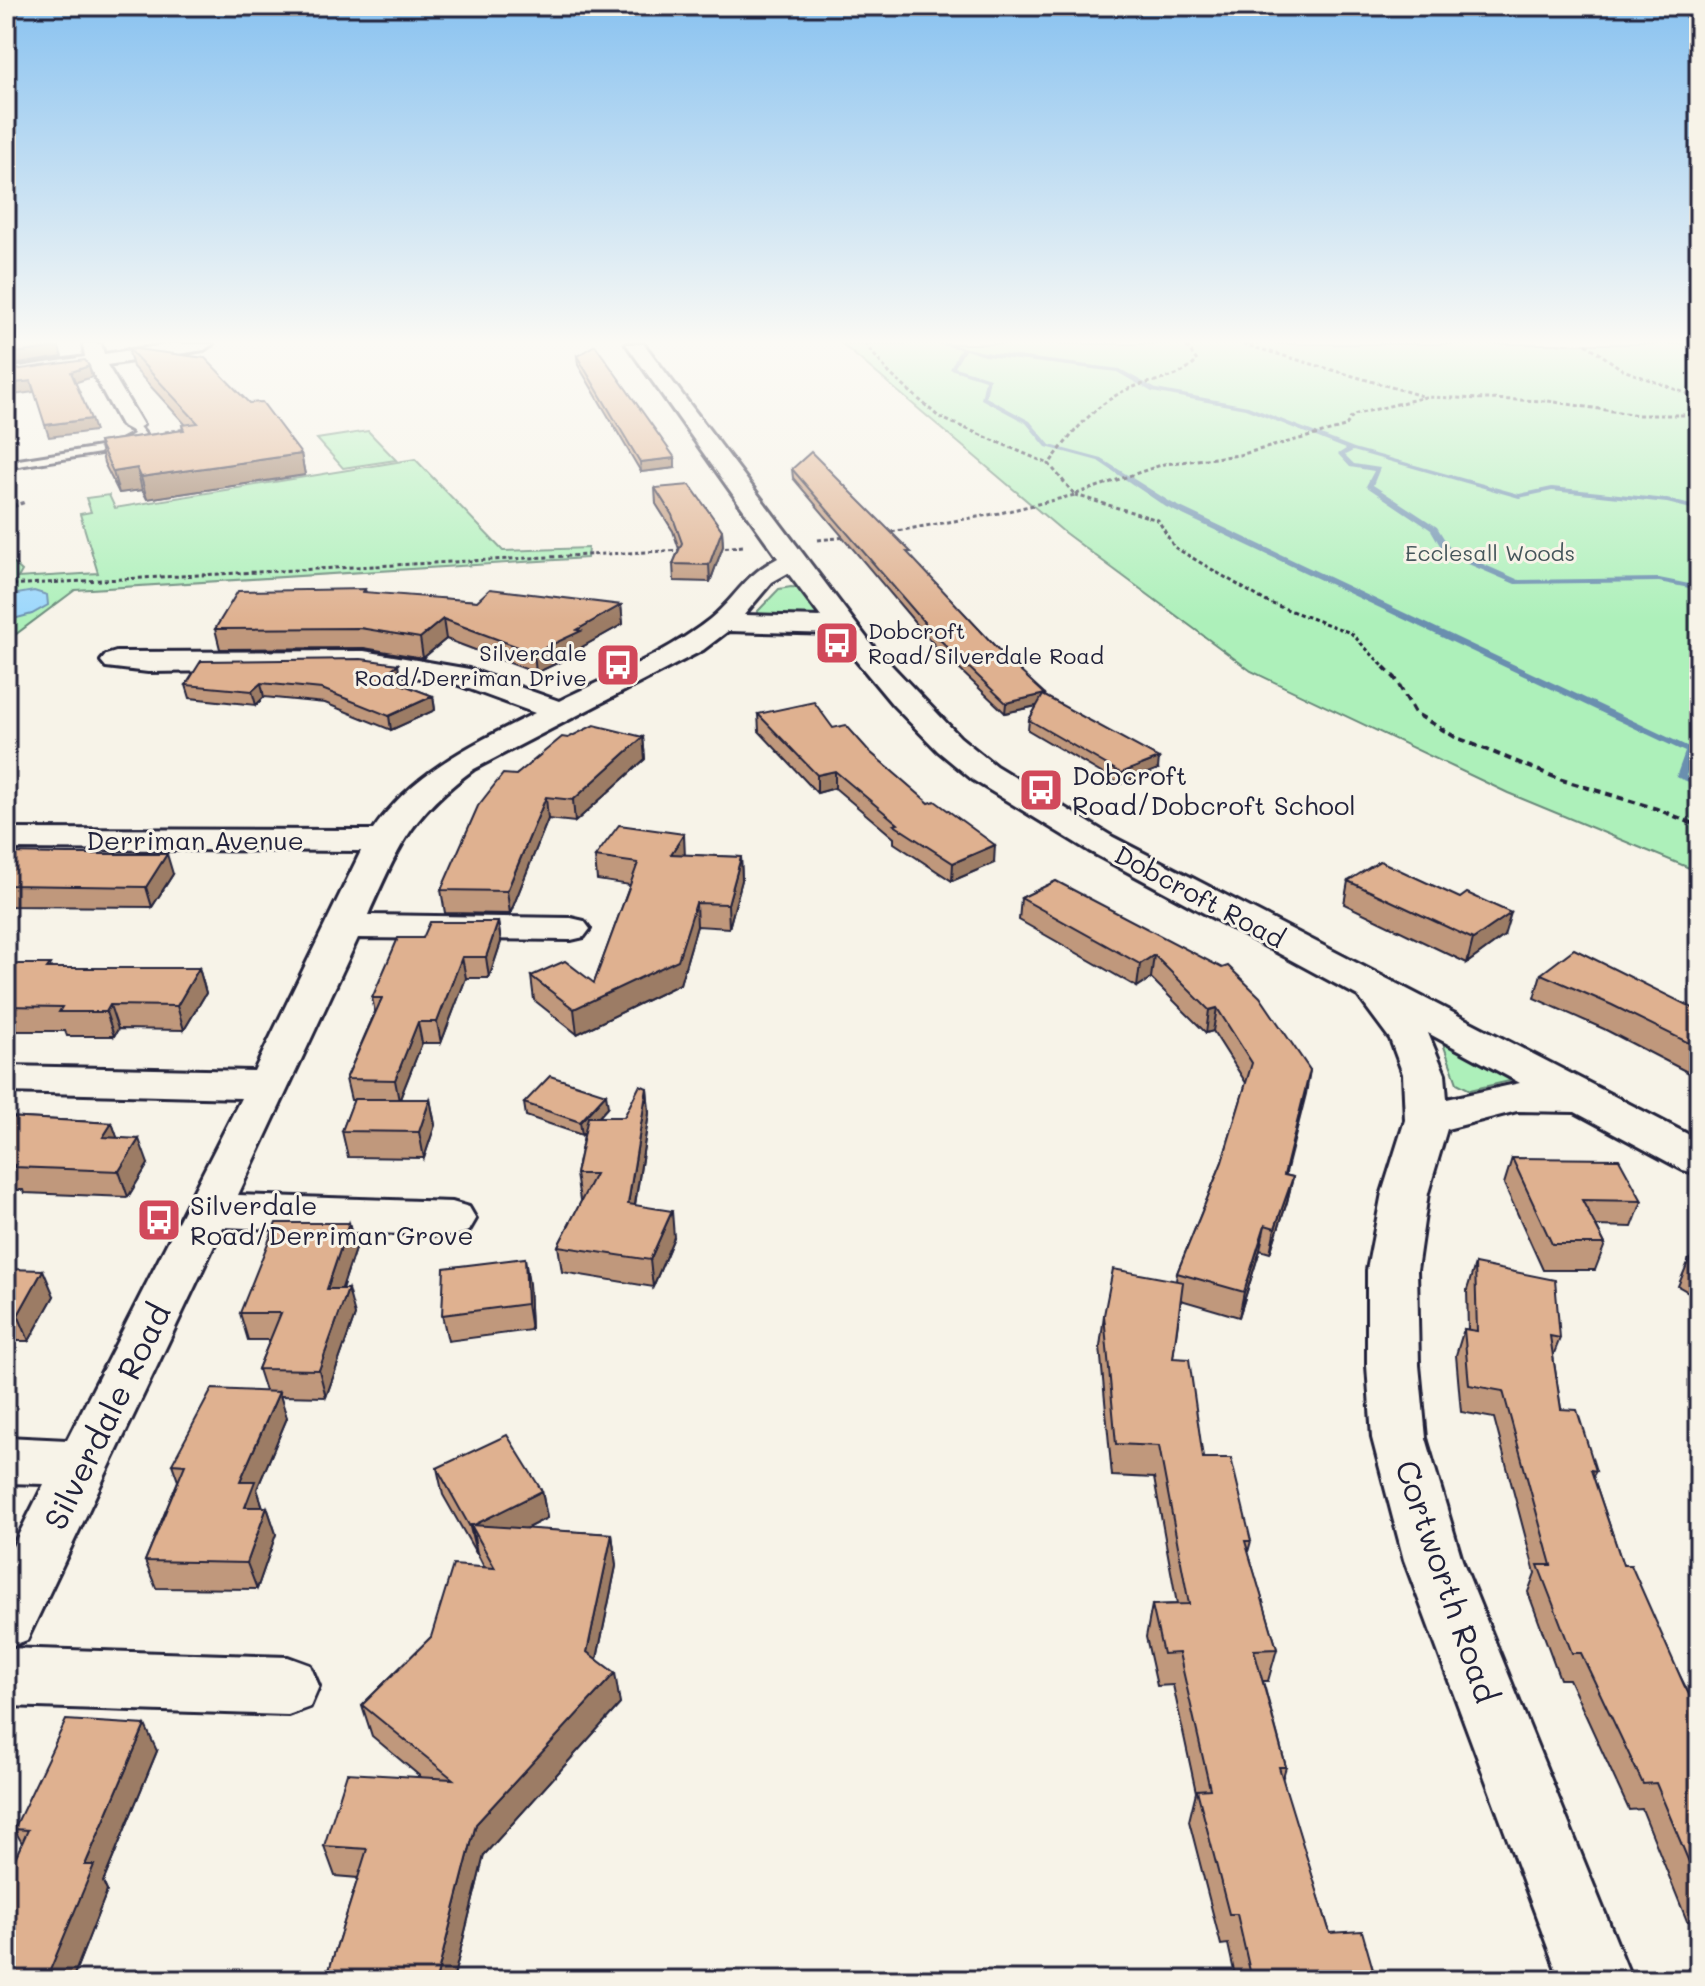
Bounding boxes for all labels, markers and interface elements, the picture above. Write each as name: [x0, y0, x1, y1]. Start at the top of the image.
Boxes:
park label: Ecclesall Woods: [1405, 538, 1575, 567]
place label: Dobcroft Road/Silverdale Road: [868, 616, 1104, 670]
bus stop icon: Dobcroft Road/Silverdale Road: [813, 619, 861, 667]
place label: Silverdale Road/Derriman Drive: [354, 638, 587, 692]
bus stop icon: Silverdale Road/Derriman Drive: [594, 641, 642, 689]
place label: Dobcroft Road/Dobcroft School: [1072, 758, 1356, 822]
bus stop icon: Dobcroft Road/Dobcroft School: [1017, 766, 1065, 814]
street label: Derriman Avenue: [86, 823, 304, 857]
street label: Dobcroft Road: [1109, 837, 1291, 955]
place label: Silverdale Road/Derriman Grove: [190, 1188, 474, 1252]
bus stop icon: Silverdale Road/Derriman Grove: [135, 1196, 183, 1244]
street label: Silverdale Road: [33, 1296, 179, 1536]
street label: Cortworth Road: [1387, 1454, 1509, 1708]

